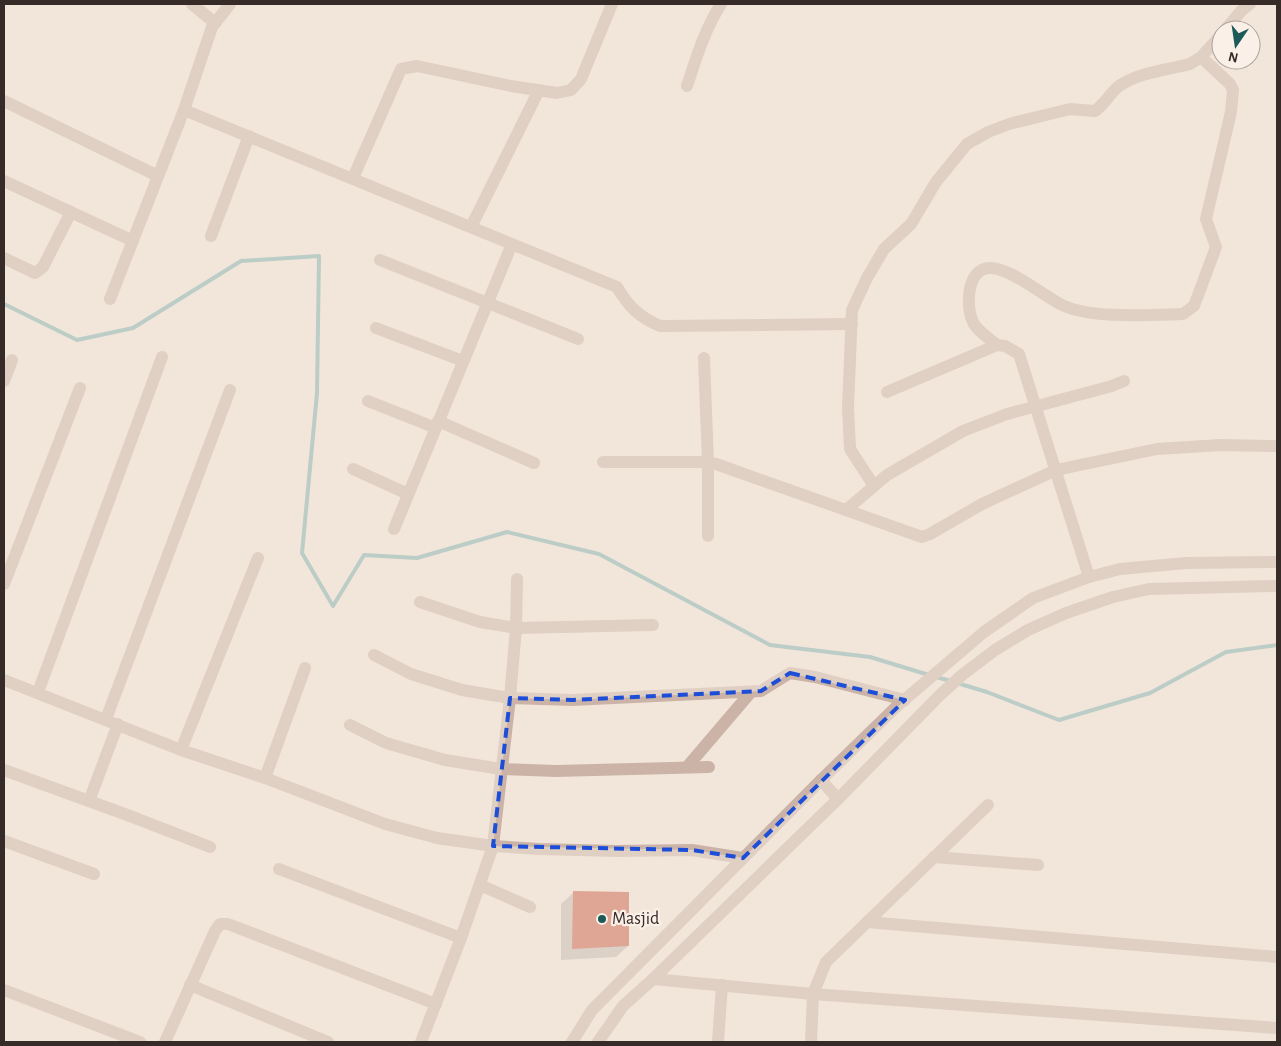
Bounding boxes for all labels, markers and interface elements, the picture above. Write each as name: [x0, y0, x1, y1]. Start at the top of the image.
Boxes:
north arrow: [1211, 20, 1261, 70]
text: N: [1227, 49, 1240, 65]
place label: Masjid: [612, 910, 659, 928]
marker: Masjid: [596, 913, 608, 925]

